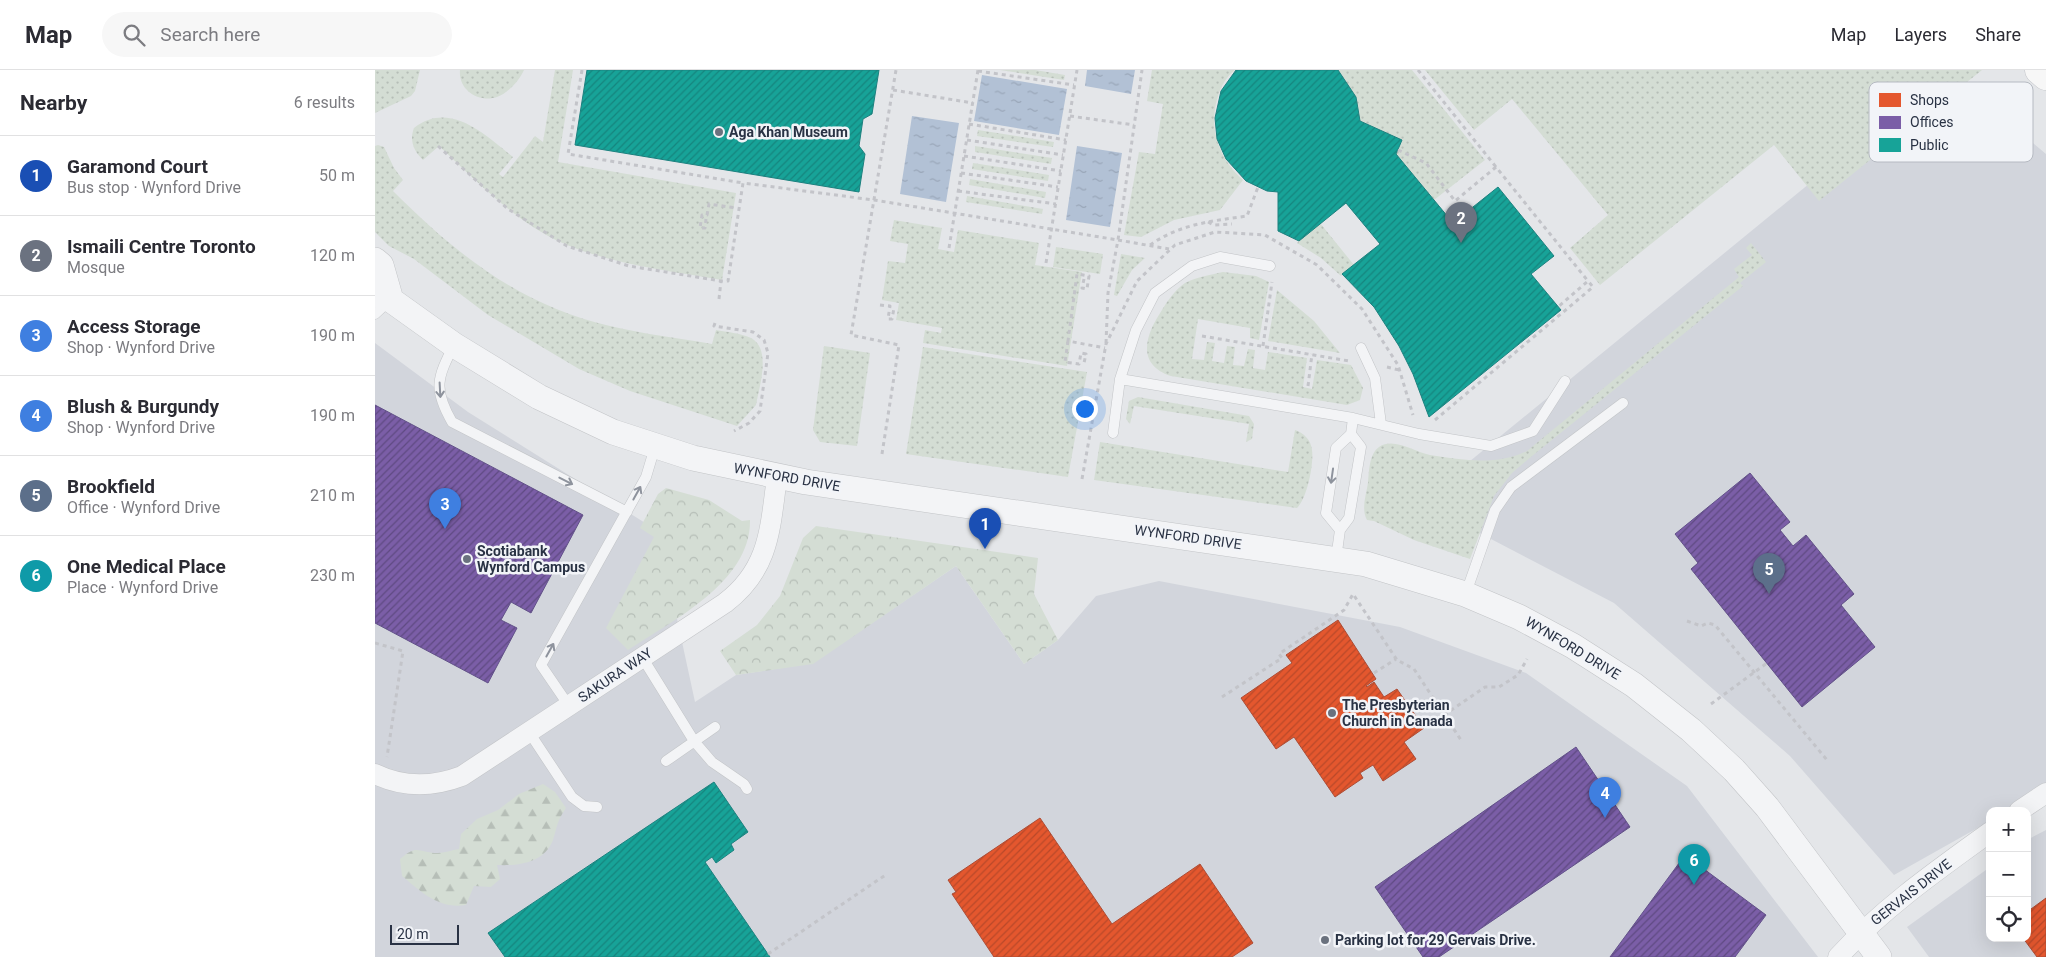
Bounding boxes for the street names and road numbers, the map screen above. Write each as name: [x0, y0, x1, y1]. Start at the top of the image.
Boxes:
street label: WYNFORD DRIVE: [732, 460, 842, 494]
street label: WYNFORD DRIVE: [1133, 522, 1243, 552]
street label: WYNFORD DRIVE: [1523, 613, 1623, 683]
street label: SAKURA WAY: [575, 644, 655, 706]
street label: GERVAIS DRIVE: [1868, 856, 1954, 928]

